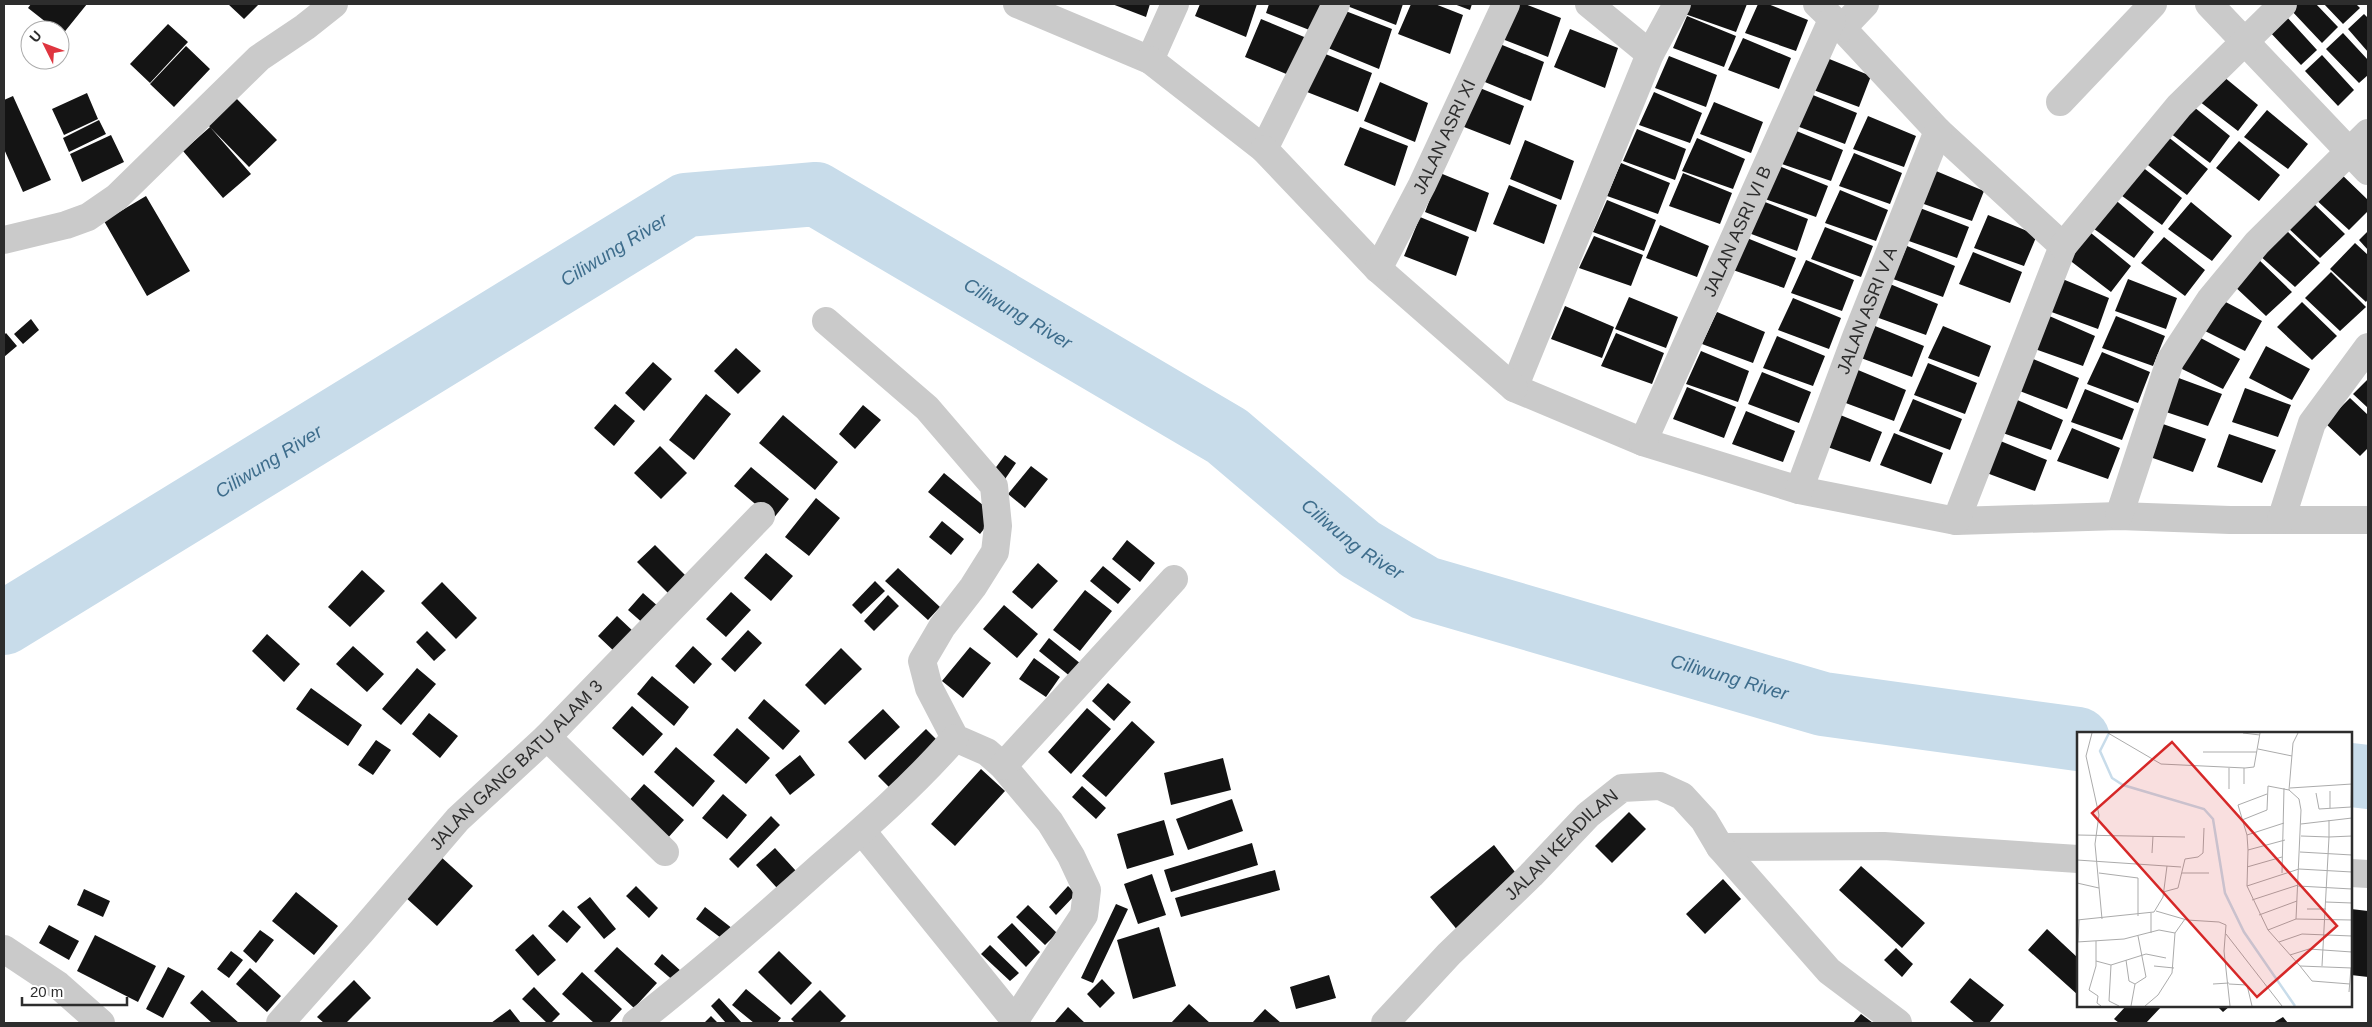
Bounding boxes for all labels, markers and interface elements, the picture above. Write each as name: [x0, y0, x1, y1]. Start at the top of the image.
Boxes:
north arrow: [20, 20, 70, 70]
text: U: [26, 27, 45, 45]
street label: JALAN ASRI XI: [1409, 76, 1480, 198]
street label: JALAN ASRI VI B: [1699, 163, 1775, 300]
water label: Ciliwung River: [557, 209, 672, 291]
street label: JALAN ASRI V A: [1833, 244, 1901, 377]
water label: Ciliwung River: [960, 274, 1076, 354]
water label: Ciliwung River: [211, 420, 326, 502]
water label: Ciliwung River: [1298, 494, 1408, 584]
water label: Ciliwung River: [1668, 650, 1791, 705]
street label: JALAN GANG BATU ALAM 3: [426, 676, 606, 854]
inset map: [2077, 732, 2352, 1007]
street label: JALAN KEADILAN: [1501, 785, 1622, 904]
scale bar: [22, 974, 128, 1006]
text: 20 m: [30, 983, 63, 1000]

